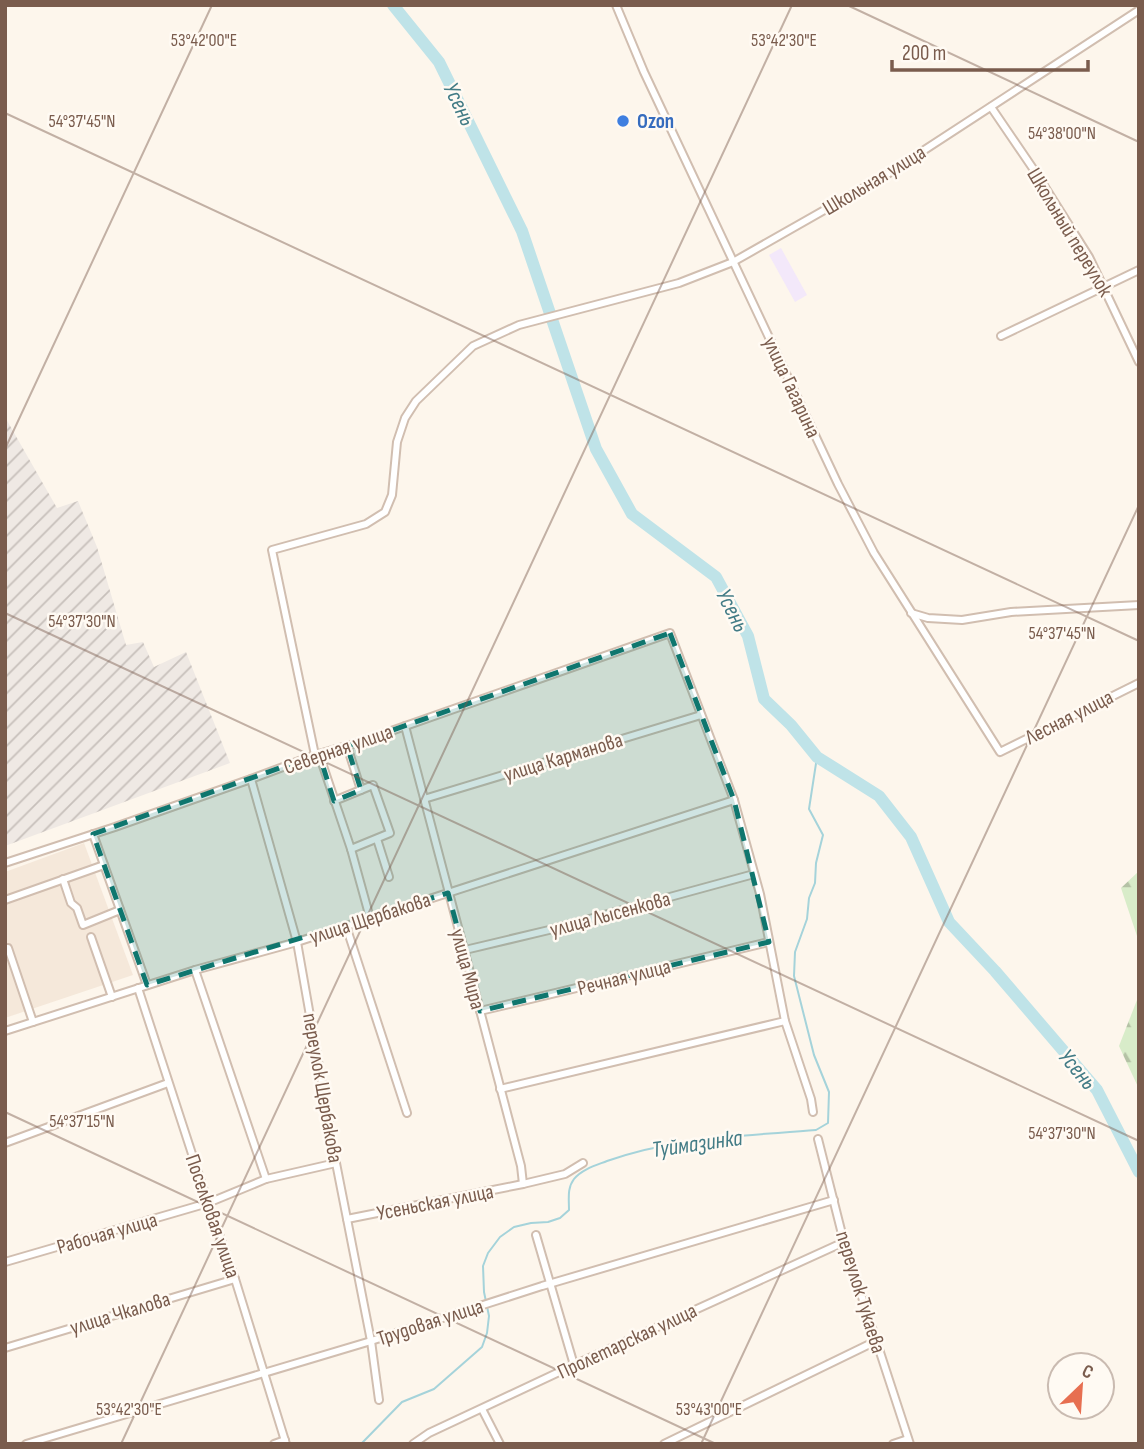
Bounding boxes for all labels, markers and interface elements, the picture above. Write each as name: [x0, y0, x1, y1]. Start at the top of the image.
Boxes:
scale bar: [892, 28, 1088, 72]
text: 53°42'00"E: [171, 30, 237, 51]
text: 53°42'30"E: [751, 30, 817, 51]
text: 200 m: [902, 41, 946, 66]
water label: Усень: [437, 78, 482, 131]
place label: Ozon: [637, 109, 674, 134]
text: 54°37'45"N: [49, 111, 115, 132]
marker: Ozon: [615, 113, 631, 129]
text: 54°38'00"N: [1028, 123, 1096, 144]
street label: Школьная улица: [818, 140, 930, 221]
street label: Школьный переулок: [1021, 163, 1118, 301]
street label: улица Гагарина: [757, 333, 826, 442]
water label: Усень: [709, 584, 755, 637]
text: 54°37'30"N: [48, 611, 116, 632]
text: 54°37'45"N: [1029, 623, 1095, 644]
street label: Лесная улица: [1020, 685, 1117, 751]
street label: Северная улица: [280, 719, 396, 780]
street label: улица Карманова: [501, 728, 626, 787]
street label: улица Лысенкова: [547, 886, 673, 943]
street label: улица Щербакова: [306, 887, 434, 950]
street label: улица Мира: [445, 926, 490, 1012]
street label: Речная улица: [575, 954, 673, 1001]
street label: переулок Щербакова: [297, 1011, 348, 1165]
water label: Усень: [1052, 1043, 1102, 1096]
text: 54°37'15"N: [49, 1111, 115, 1132]
text: 54°37'30"N: [1028, 1123, 1096, 1144]
water label: Туймазинка: [650, 1124, 745, 1164]
street label: Поселковая улица: [180, 1151, 245, 1281]
street label: Усеньская улица: [375, 1179, 496, 1226]
street label: Рабочая улица: [54, 1207, 160, 1260]
street label: переулок Тукаева: [830, 1228, 891, 1356]
street label: улица Чкалова: [67, 1286, 173, 1341]
street label: Трудовая улица: [374, 1294, 486, 1351]
street label: Пролетарская улица: [553, 1298, 701, 1385]
north arrow: [1046, 1351, 1116, 1421]
text: С: [1078, 1359, 1097, 1385]
text: 53°42'30"E: [96, 1399, 162, 1420]
text: 53°43'00"E: [676, 1399, 742, 1420]

